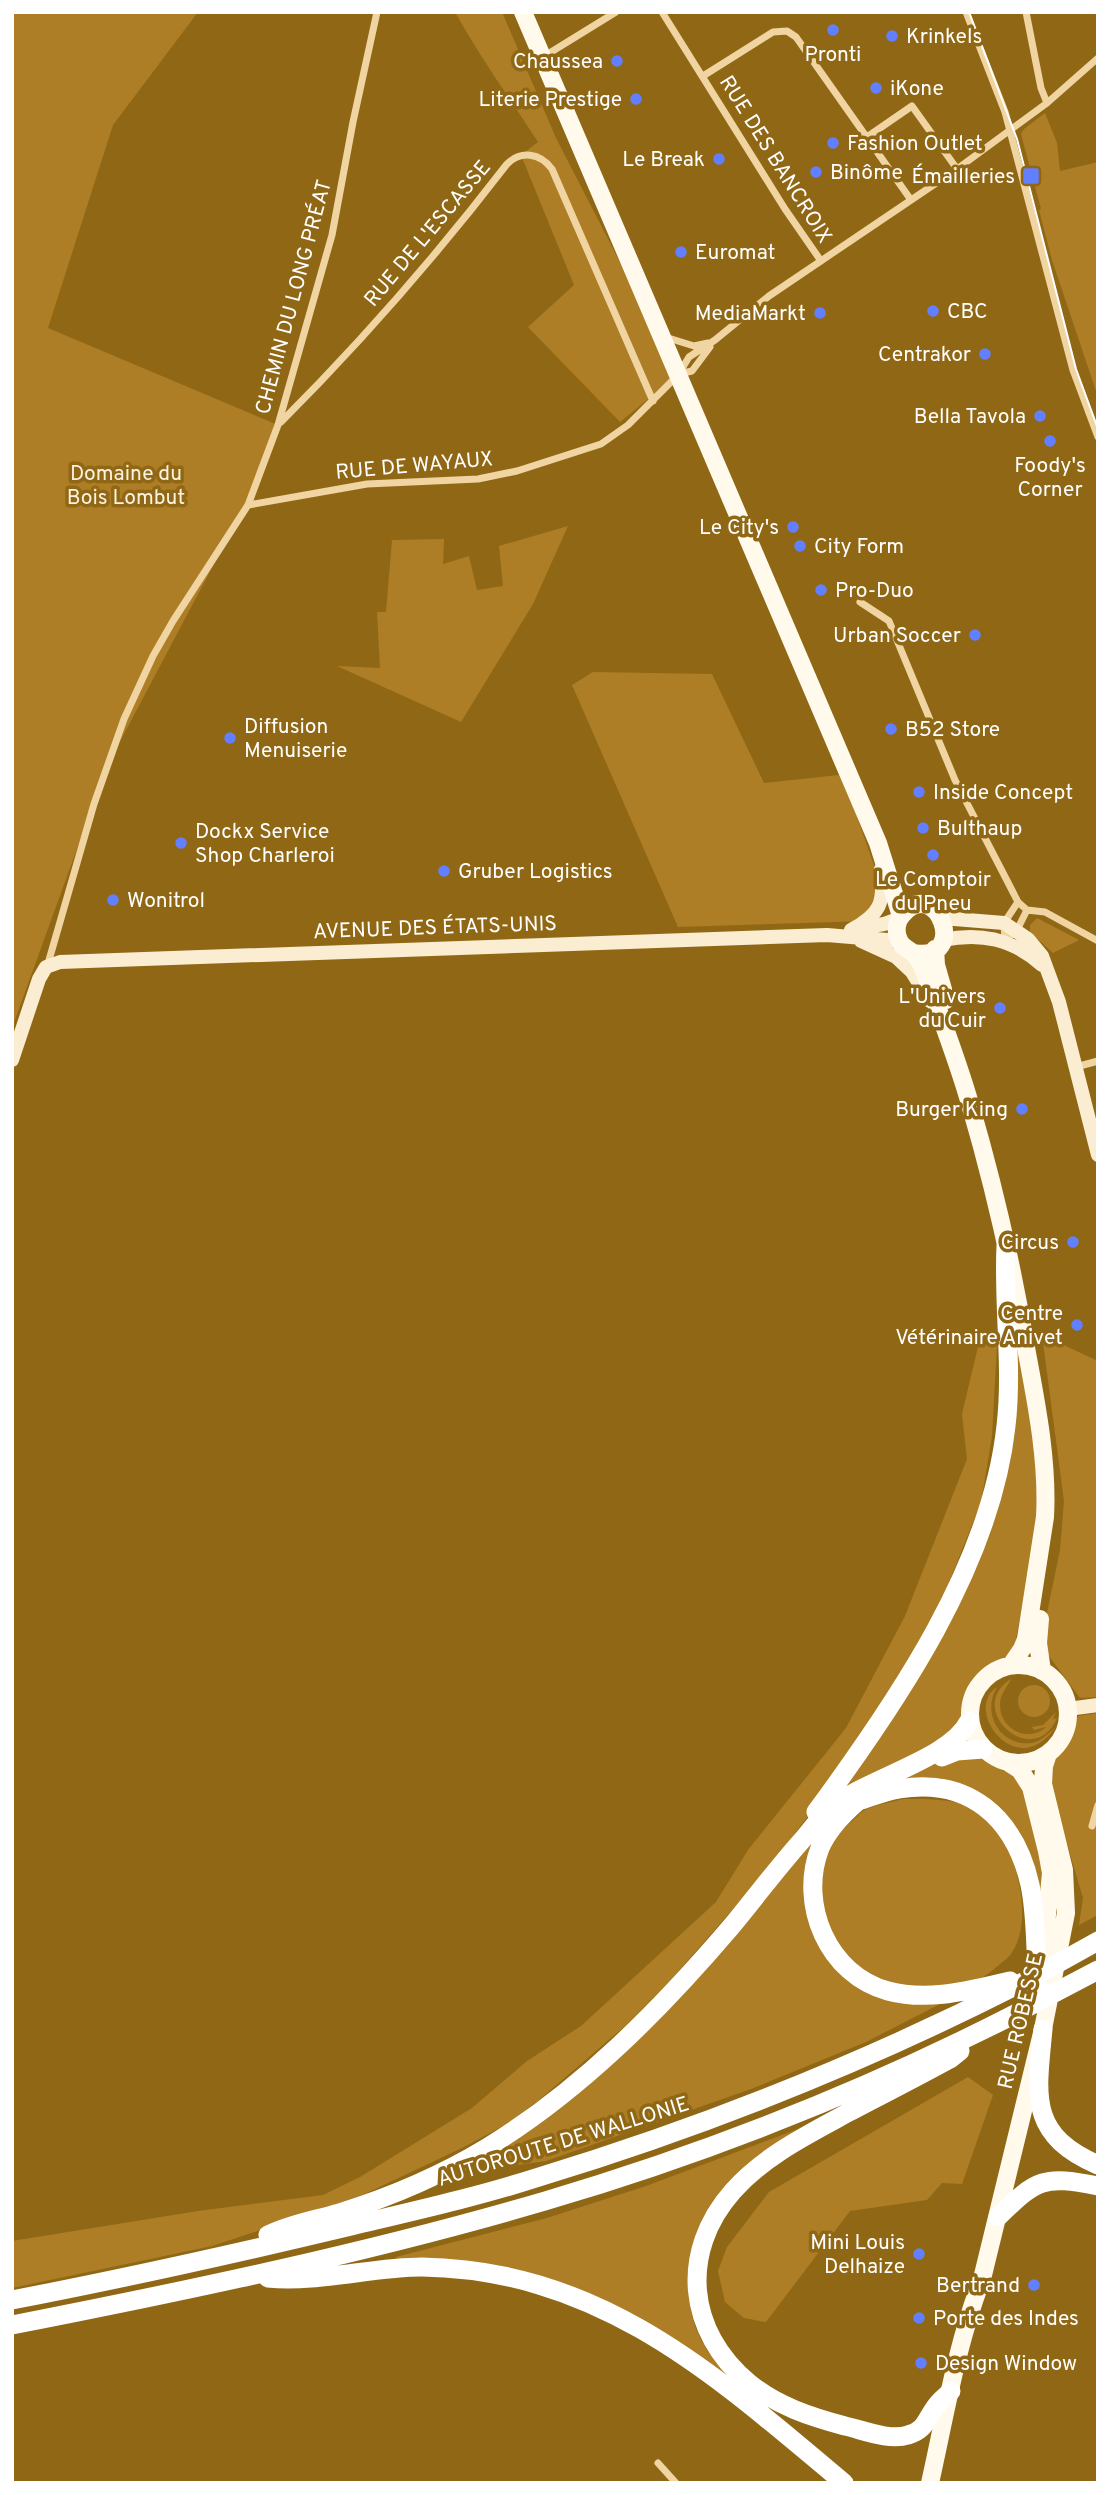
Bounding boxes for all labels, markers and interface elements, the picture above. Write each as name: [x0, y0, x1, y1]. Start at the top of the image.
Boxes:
marker: Pronti: [825, 22, 841, 38]
place label: Krinkels: [906, 24, 982, 51]
marker: Krinkels: [884, 28, 900, 44]
place label: Pronti: [805, 42, 861, 69]
place label: Chaussea: [513, 49, 603, 76]
marker: Chaussea: [609, 53, 625, 69]
street label: RUE DES BANCROIX: [712, 71, 837, 249]
place label: iKone: [890, 76, 944, 103]
marker: iKone: [868, 80, 884, 96]
place label: Literie Prestige: [479, 87, 622, 114]
marker: Literie Prestige: [628, 91, 644, 107]
place label: Fashion Outlet: [847, 131, 983, 158]
marker: Fashion Outlet: [825, 135, 841, 151]
place label: Le Break: [622, 147, 705, 174]
marker: Le Break: [711, 151, 727, 167]
street label: RUE DE L'ESCASSE: [359, 155, 497, 313]
place label: Binôme: [830, 160, 903, 187]
place label: Émailleries: [911, 163, 1015, 191]
marker: Binôme: [808, 164, 824, 180]
marker: Émailleries: [1021, 166, 1041, 186]
street label: CHEMIN DU LONG PRÉAT: [249, 177, 339, 418]
place label: Euromat: [695, 240, 775, 267]
marker: Euromat: [673, 244, 689, 260]
place label: CBC: [947, 299, 988, 326]
place label: MediaMarkt: [695, 301, 806, 328]
marker: CBC: [925, 303, 941, 319]
marker: MediaMarkt: [812, 305, 828, 321]
place label: Centrakor: [878, 342, 971, 369]
marker: Centrakor: [977, 346, 993, 362]
place label: Bella Tavola: [914, 404, 1026, 431]
marker: Bella Tavola: [1032, 408, 1048, 424]
marker: Foody's Corner: [1042, 433, 1058, 449]
street label: RUE DE WAYAUX: [334, 446, 494, 487]
place label: Foody's Corner: [1014, 453, 1086, 504]
park label: Domaine du Bois Lombut: [67, 461, 185, 512]
place label: Le City's: [699, 515, 779, 542]
marker: Le City's: [785, 519, 801, 535]
place label: City Form: [814, 534, 904, 561]
marker: City Form: [792, 538, 808, 554]
place label: Pro-Duo: [835, 578, 914, 605]
marker: Pro-Duo: [813, 582, 829, 598]
place label: Urban Soccer: [833, 623, 961, 650]
marker: Urban Soccer: [967, 627, 983, 643]
place label: Diffusion Menuiserie: [244, 714, 347, 765]
place label: B52 Store: [905, 717, 1000, 744]
marker: B52 Store: [883, 721, 899, 737]
marker: Diffusion Menuiserie: [222, 730, 238, 746]
place label: Inside Concept: [933, 780, 1073, 807]
marker: Inside Concept: [911, 784, 927, 800]
place label: Bulthaup: [937, 816, 1022, 843]
place label: Dockx Service Shop Charleroi: [195, 819, 335, 870]
marker: Bulthaup: [915, 820, 931, 836]
marker: Dockx Service Shop Charleroi: [173, 835, 189, 851]
marker: Le Comptoir du Pneu: [925, 847, 941, 863]
place label: Gruber Logistics: [458, 859, 613, 886]
marker: Gruber Logistics: [436, 863, 452, 879]
place label: Le Comptoir du Pneu: [875, 867, 991, 918]
place label: Wonitrol: [127, 888, 205, 915]
marker: Wonitrol: [105, 892, 121, 908]
street label: AVENUE DES ÉTATS-UNIS: [313, 910, 557, 946]
place label: L'Univers du Cuir: [898, 984, 986, 1035]
marker: L'Univers du Cuir: [992, 1000, 1008, 1016]
place label: Burger King: [895, 1097, 1008, 1124]
marker: Burger King: [1014, 1101, 1030, 1117]
place label: Circus: [1000, 1230, 1059, 1257]
marker: Circus: [1065, 1234, 1081, 1250]
place label: Centre Vétérinaire Anivet: [895, 1301, 1063, 1352]
marker: Centre Vétérinaire Anivet: [1069, 1317, 1085, 1333]
street label: RUE ROBESSE: [993, 1951, 1050, 2092]
street label: AUTOROUTE DE WALLONIE: [434, 2091, 693, 2194]
place label: Mini Louis Delhaize: [810, 2230, 905, 2281]
marker: Mini Louis Delhaize: [911, 2246, 927, 2262]
place label: Bertrand: [936, 2273, 1020, 2300]
marker: Bertrand: [1026, 2277, 1042, 2293]
place label: Porte des Indes: [933, 2306, 1079, 2333]
marker: Porte des Indes: [911, 2310, 927, 2326]
place label: Design Window: [935, 2351, 1077, 2378]
marker: Design Window: [913, 2355, 929, 2371]

